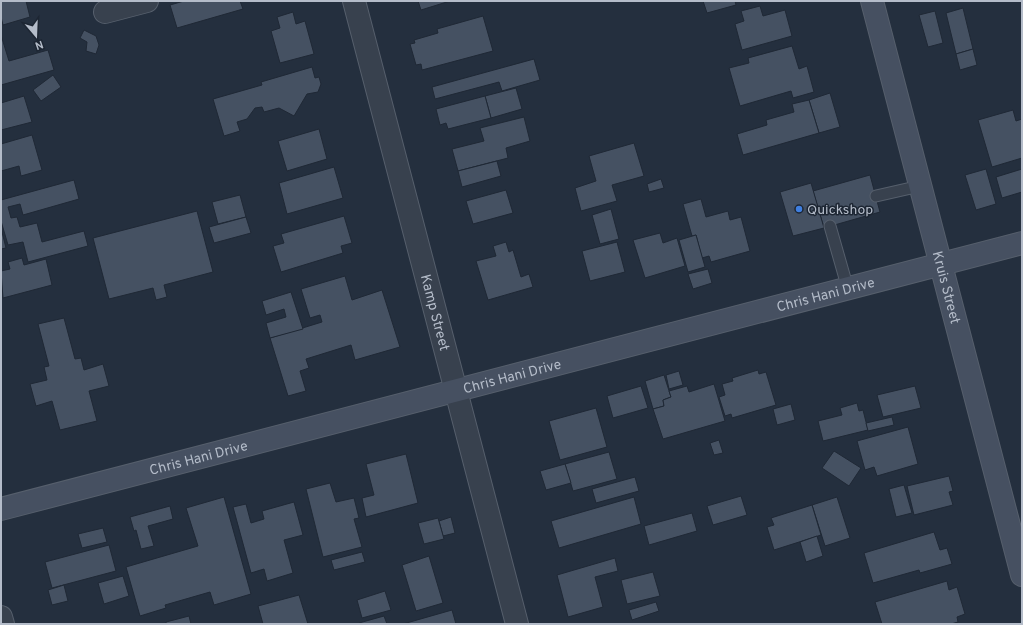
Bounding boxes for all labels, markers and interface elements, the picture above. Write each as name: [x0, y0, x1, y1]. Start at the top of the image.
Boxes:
north arrow: [16, 16, 56, 56]
text: N: [33, 37, 45, 52]
place label: Quickshop: [807, 202, 873, 219]
marker: Quickshop: [794, 204, 804, 214]
street label: Kruis Street: [928, 250, 963, 326]
street label: Kamp Street: [416, 273, 452, 353]
street label: Chris Hani Drive: [775, 275, 877, 317]
street label: Chris Hani Drive: [461, 356, 563, 398]
street label: Chris Hani Drive: [148, 438, 250, 480]

